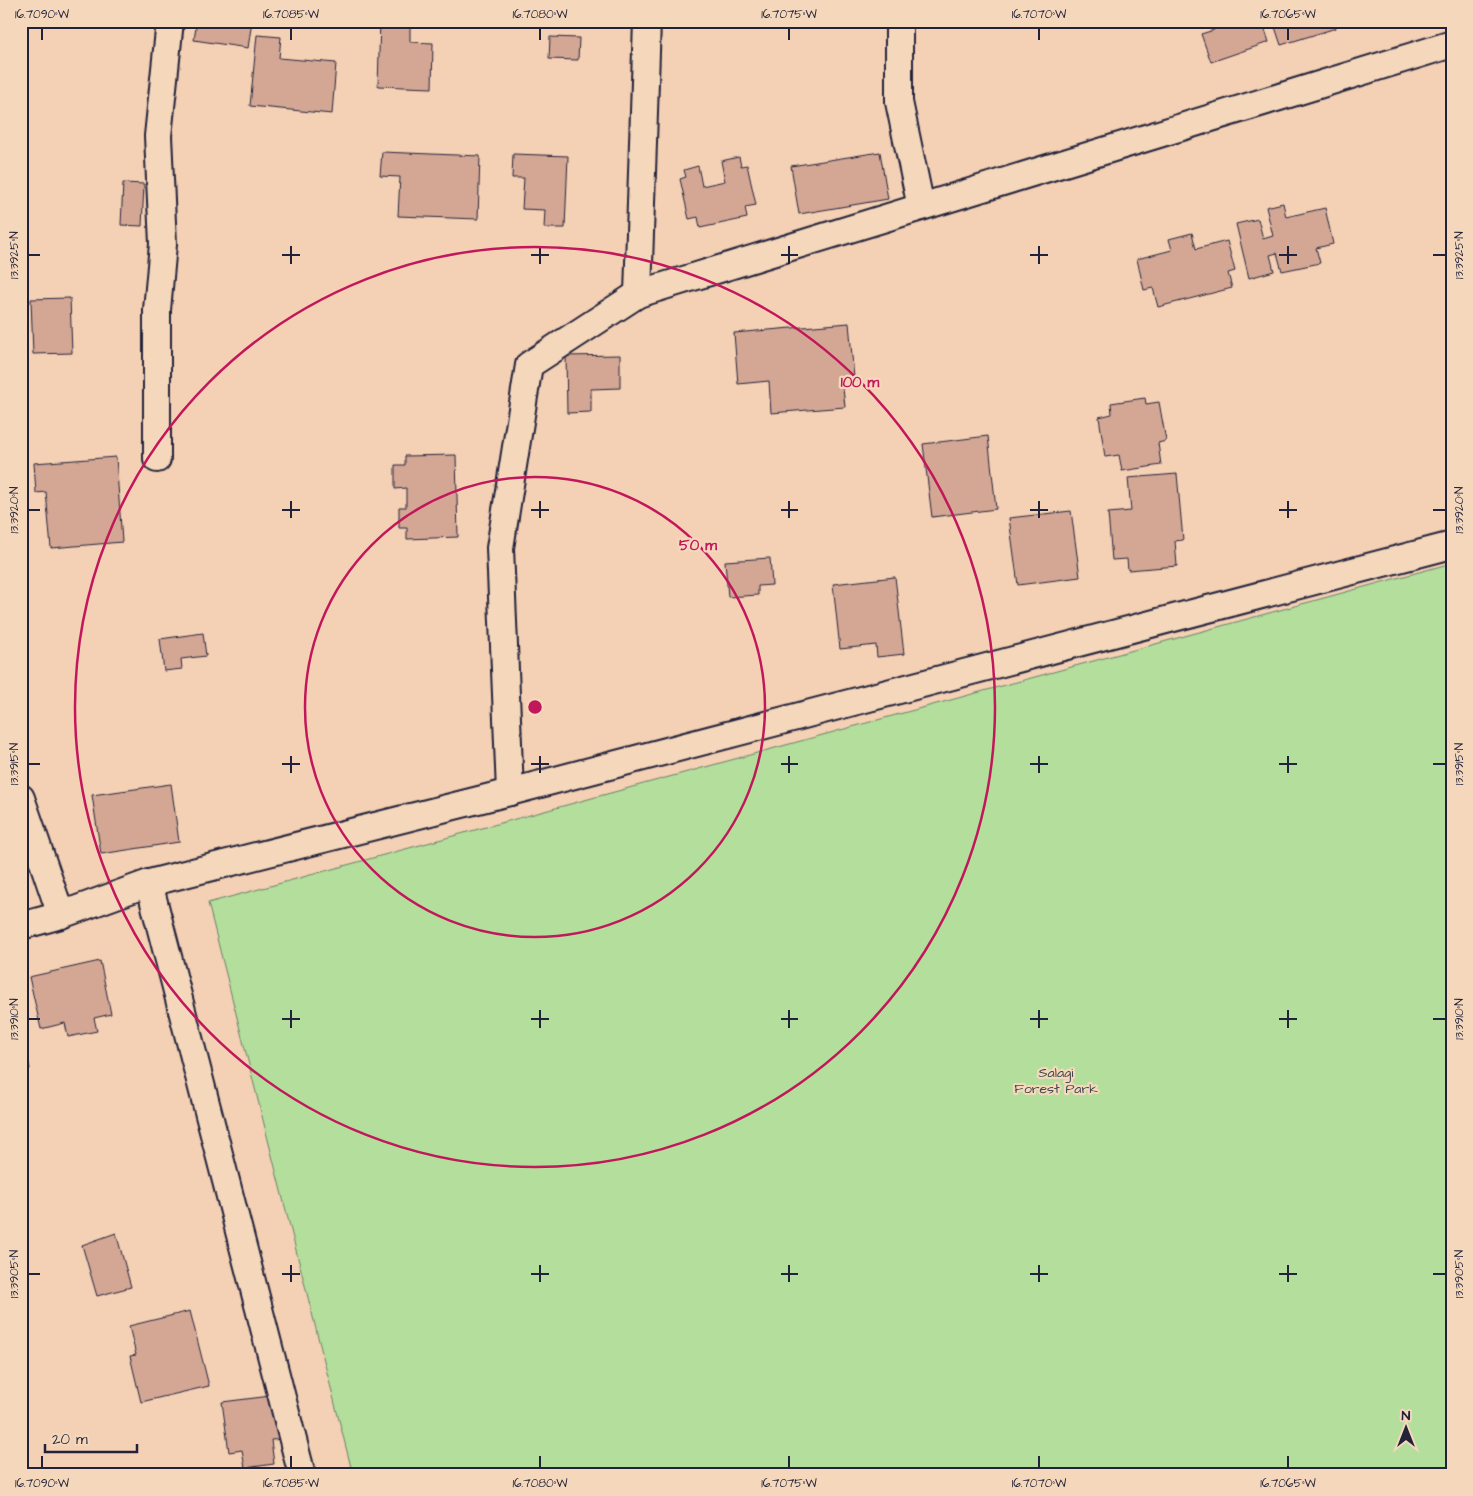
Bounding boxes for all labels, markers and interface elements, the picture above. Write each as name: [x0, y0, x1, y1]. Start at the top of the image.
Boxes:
text: 16.7090°W: [15, 6, 70, 23]
text: 16.7085°W: [263, 6, 320, 23]
text: 16.7080°W: [513, 6, 568, 23]
text: 16.7075°W: [761, 6, 817, 23]
text: 16.7070°W: [1012, 6, 1067, 23]
text: 16.7065°W: [1260, 6, 1317, 23]
text: 13.3925°N: [6, 231, 23, 279]
text: 13.3925°N: [1451, 231, 1468, 279]
text: 100 m: [841, 372, 880, 393]
text: 13.3920°N: [6, 486, 23, 533]
text: 13.3920°N: [1451, 486, 1468, 533]
text: 50 m: [679, 535, 717, 556]
centre of rings: [526, 698, 544, 716]
text: 13.3915°N: [6, 742, 23, 785]
text: 13.3915°N: [1451, 742, 1468, 785]
text: 13.3910°N: [6, 998, 23, 1040]
text: 13.3910°N: [1451, 998, 1468, 1040]
park label: Salagi Forest Park: [1014, 1063, 1098, 1099]
text: 13.3905°N: [6, 1249, 23, 1298]
text: 13.3905°N: [1451, 1249, 1468, 1298]
north arrow: [1380, 1404, 1430, 1454]
text: N: [1402, 1406, 1411, 1426]
scale bar: [45, 1421, 138, 1453]
text: 20 m: [52, 1429, 88, 1450]
text: 16.7090°W: [15, 1475, 70, 1492]
text: 16.7085°W: [263, 1475, 320, 1492]
text: 16.7080°W: [513, 1475, 568, 1492]
text: 16.7075°W: [761, 1475, 817, 1492]
text: 16.7070°W: [1012, 1475, 1067, 1492]
text: 16.7065°W: [1260, 1475, 1317, 1492]

